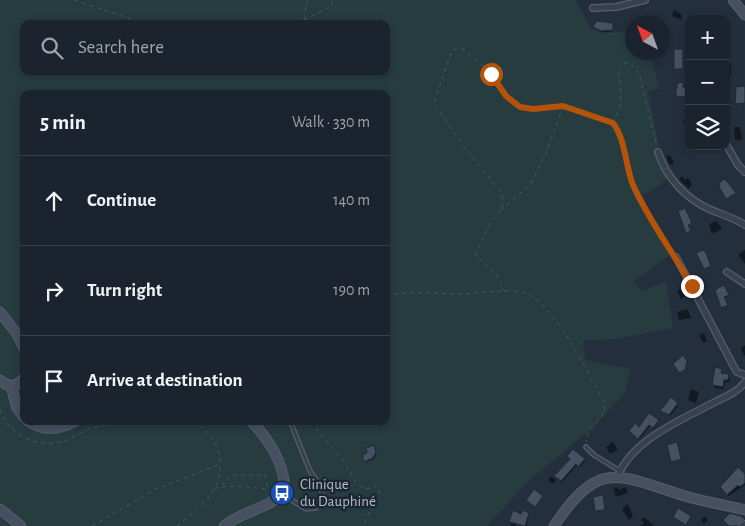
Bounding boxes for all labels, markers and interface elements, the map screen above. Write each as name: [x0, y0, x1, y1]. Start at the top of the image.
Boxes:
north arrow: [625, 15, 670, 60]
map controls: [685, 15, 730, 150]
button: +: [685, 15, 730, 60]
search box: [20, 20, 390, 75]
icon: search: [38, 34, 66, 62]
text: Search here: [78, 38, 164, 57]
button: −: [685, 60, 730, 105]
route start: [480, 63, 503, 86]
button: layers: [685, 105, 730, 150]
text: 5 min: [40, 112, 86, 133]
text: Walk · 330 m: [292, 114, 370, 130]
icon: ahead: [40, 187, 68, 215]
text: Continue: [87, 191, 156, 210]
text: 140 m: [333, 192, 370, 208]
route end: [681, 275, 704, 298]
icon: right: [40, 277, 68, 305]
text: Turn right: [87, 281, 162, 300]
text: 190 m: [333, 282, 370, 298]
icon: arrive: [40, 367, 68, 395]
text: Arrive at destination: [87, 371, 243, 390]
place label: Clinique du Dauphiné: [300, 477, 376, 509]
bus stop icon: Clinique du Dauphiné: [269, 480, 295, 506]

